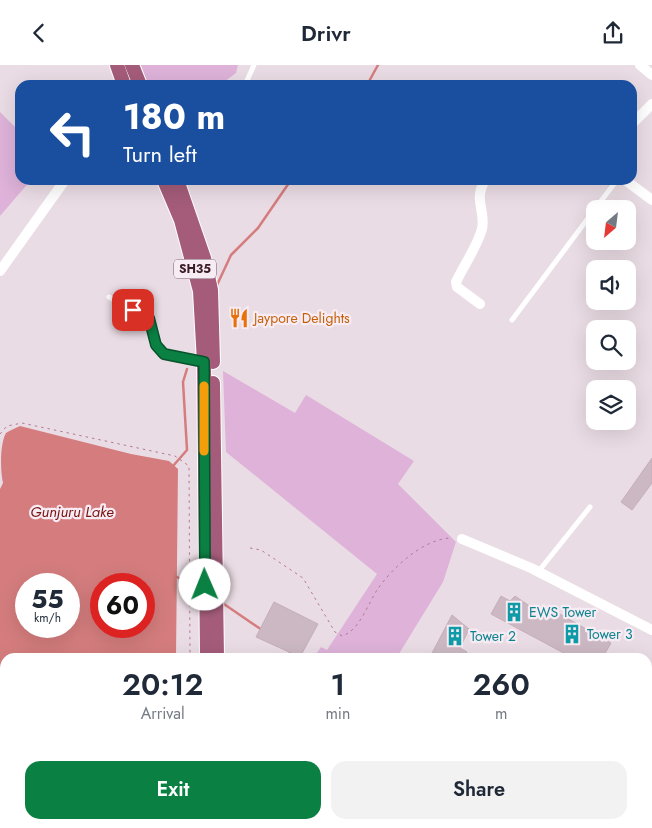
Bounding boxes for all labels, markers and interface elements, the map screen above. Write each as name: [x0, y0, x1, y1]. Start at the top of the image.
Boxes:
text: Drivr: [301, 17, 351, 49]
icon: back: [25, 19, 53, 47]
icon: share: [599, 19, 627, 47]
text: 180 m: [123, 92, 225, 142]
icon: left: [40, 100, 105, 165]
text: Turn left: [123, 138, 197, 170]
north arrow: [586, 200, 636, 250]
map controls: [586, 200, 636, 430]
road number: SH35: [174, 259, 216, 278]
button: sound: [586, 260, 636, 310]
pin: [112, 289, 154, 331]
icon: arrive: [119, 296, 147, 324]
restaurant icon: Jaypore Delights: [228, 307, 250, 329]
place label: Jaypore Delights: [252, 308, 350, 328]
button: search: [586, 320, 636, 370]
button: layers: [586, 380, 636, 430]
water label: Gunjuru Lake: [30, 501, 114, 523]
position arrow: [178, 558, 230, 610]
speed limit sign: 60: [90, 573, 155, 638]
text: 55: [31, 581, 64, 617]
building icon: EWS Tower: [503, 601, 525, 623]
place label: EWS Tower: [529, 602, 596, 622]
text: km/h: [34, 609, 61, 627]
building icon: Tower 3: [561, 623, 583, 645]
place label: Tower 3: [587, 624, 633, 644]
building icon: Tower 2: [444, 625, 466, 647]
place label: Tower 2: [470, 626, 516, 646]
text: 20:12: [122, 663, 203, 706]
text: 1: [331, 663, 345, 706]
text: 260: [473, 663, 530, 706]
text: Arrival: [141, 702, 185, 725]
text: min: [325, 702, 350, 725]
text: m: [495, 702, 507, 725]
button: Exit: [25, 761, 321, 819]
button: Share: [331, 761, 627, 819]

